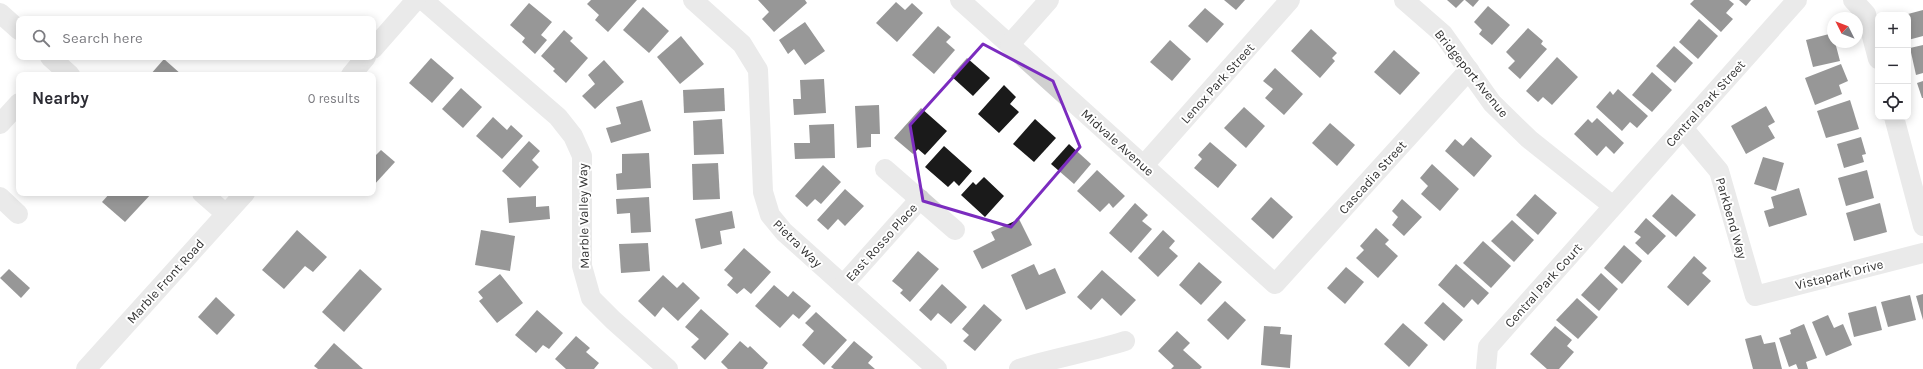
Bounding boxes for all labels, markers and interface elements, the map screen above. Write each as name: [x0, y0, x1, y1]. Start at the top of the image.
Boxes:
north arrow: [1827, 12, 1863, 48]
map controls: [1875, 12, 1911, 120]
button: +: [1875, 12, 1911, 48]
search box: [16, 16, 376, 60]
street label: Bridgeport Avenue: [1432, 26, 1512, 120]
icon: search: [30, 27, 52, 49]
text: Search here: [62, 29, 143, 47]
street label: Lenox Park Street: [1177, 40, 1257, 126]
button: −: [1875, 48, 1911, 84]
street label: Central Park Street: [1663, 57, 1748, 150]
button: locate: [1875, 84, 1911, 120]
text: Nearby: [32, 88, 89, 108]
text: 0 results: [308, 91, 360, 106]
street label: Midvale Avenue: [1078, 106, 1157, 179]
street label: Cascadia Street: [1336, 138, 1409, 217]
street label: Marble Valley Way: [575, 163, 592, 269]
street label: Parkbend Way: [1713, 176, 1750, 260]
street label: East Rosso Place: [842, 200, 920, 284]
street label: Pietra Way: [770, 216, 825, 270]
street label: Marble Front Road: [124, 236, 207, 327]
street label: Central Park Court: [1502, 240, 1585, 330]
street label: Vistapark Drive: [1793, 256, 1885, 293]

